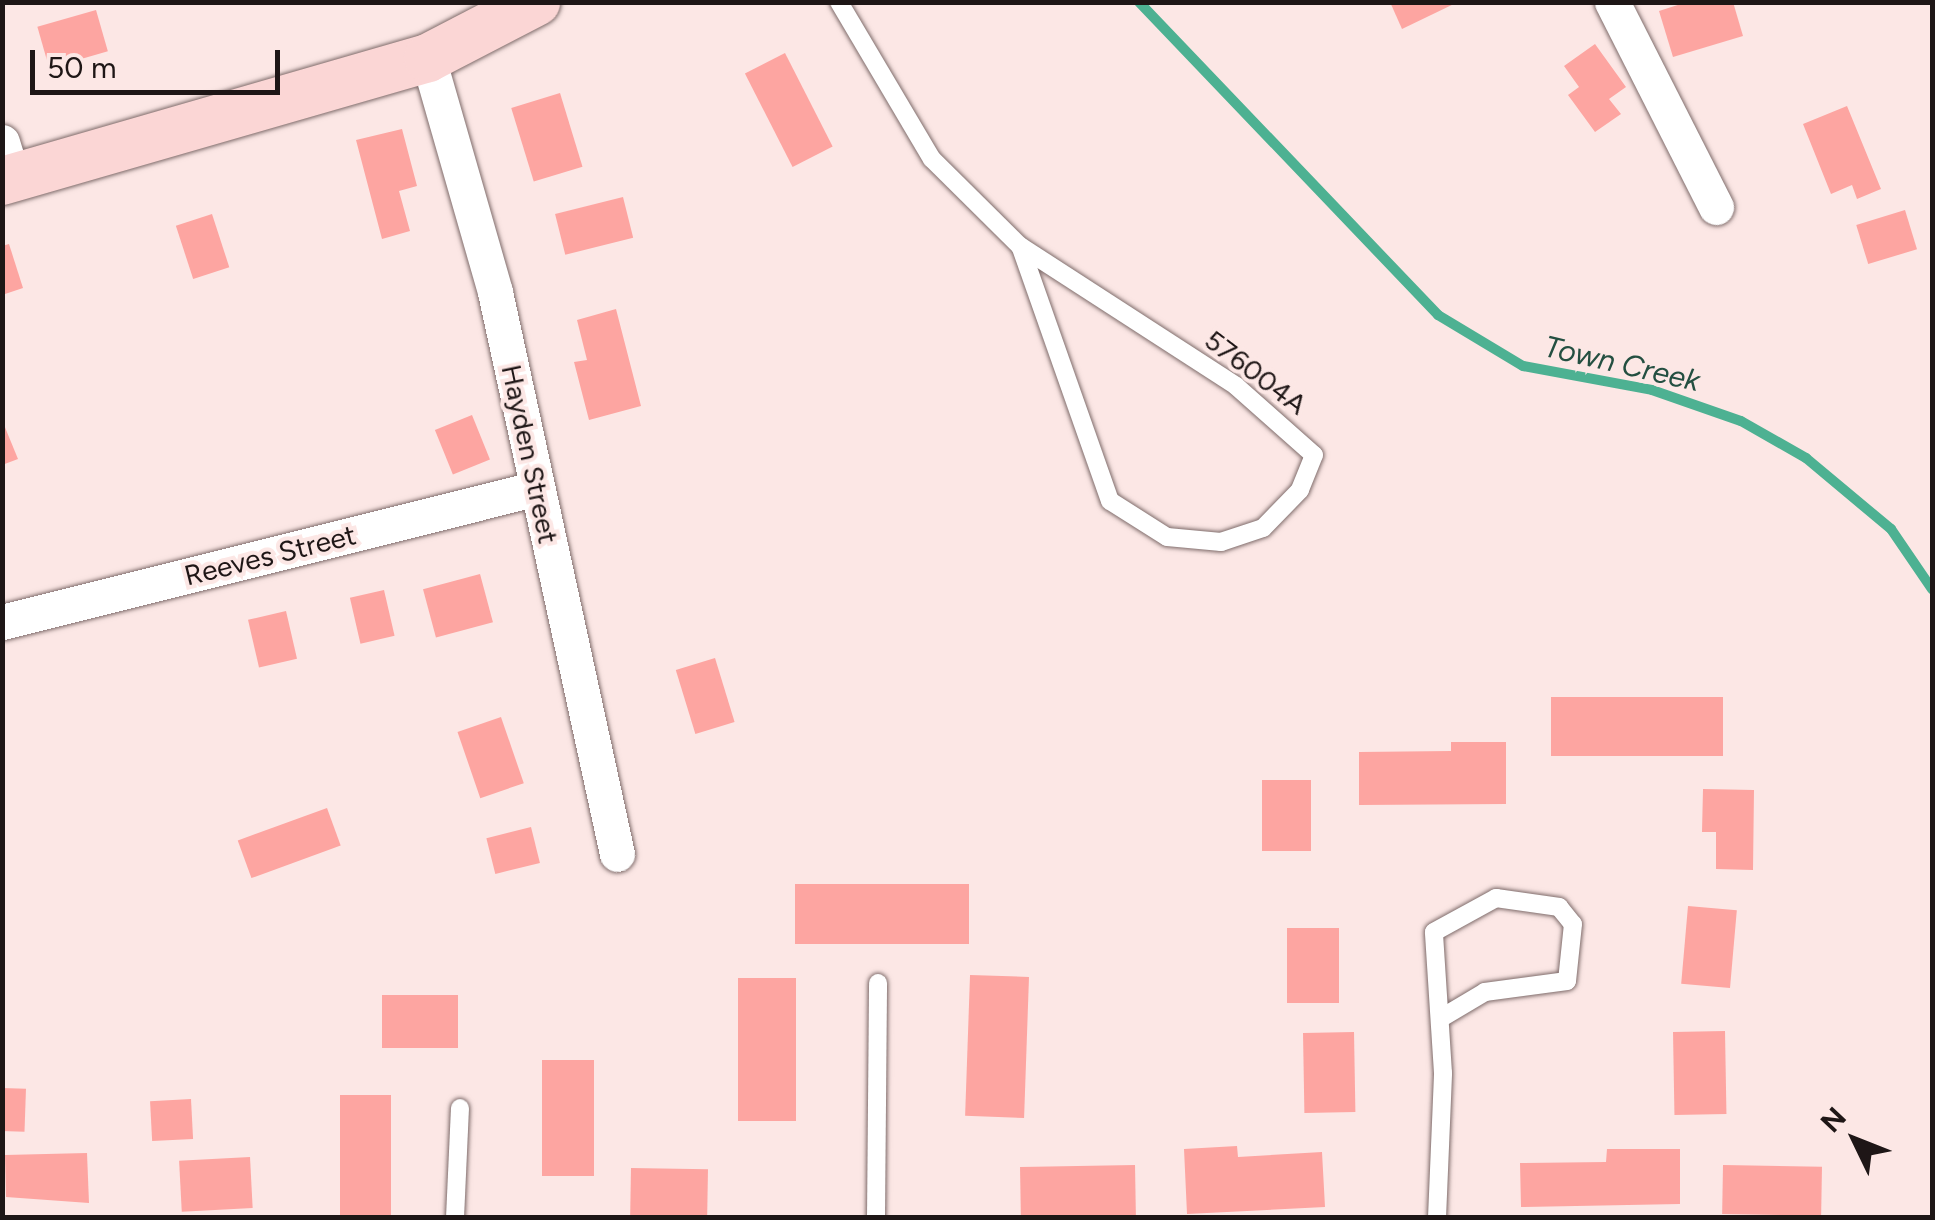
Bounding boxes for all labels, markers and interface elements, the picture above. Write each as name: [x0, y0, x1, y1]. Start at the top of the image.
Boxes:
scale bar: [35, 30, 285, 92]
text: 50 m: [47, 49, 116, 86]
street label: 576004A: [1198, 323, 1314, 421]
water label: Town Creek: [1541, 329, 1703, 399]
street label: Hayden Street: [495, 361, 565, 547]
street label: Reeves Street: [181, 517, 359, 593]
north arrow: [1805, 1090, 1905, 1190]
text: N: [1813, 1100, 1853, 1139]

